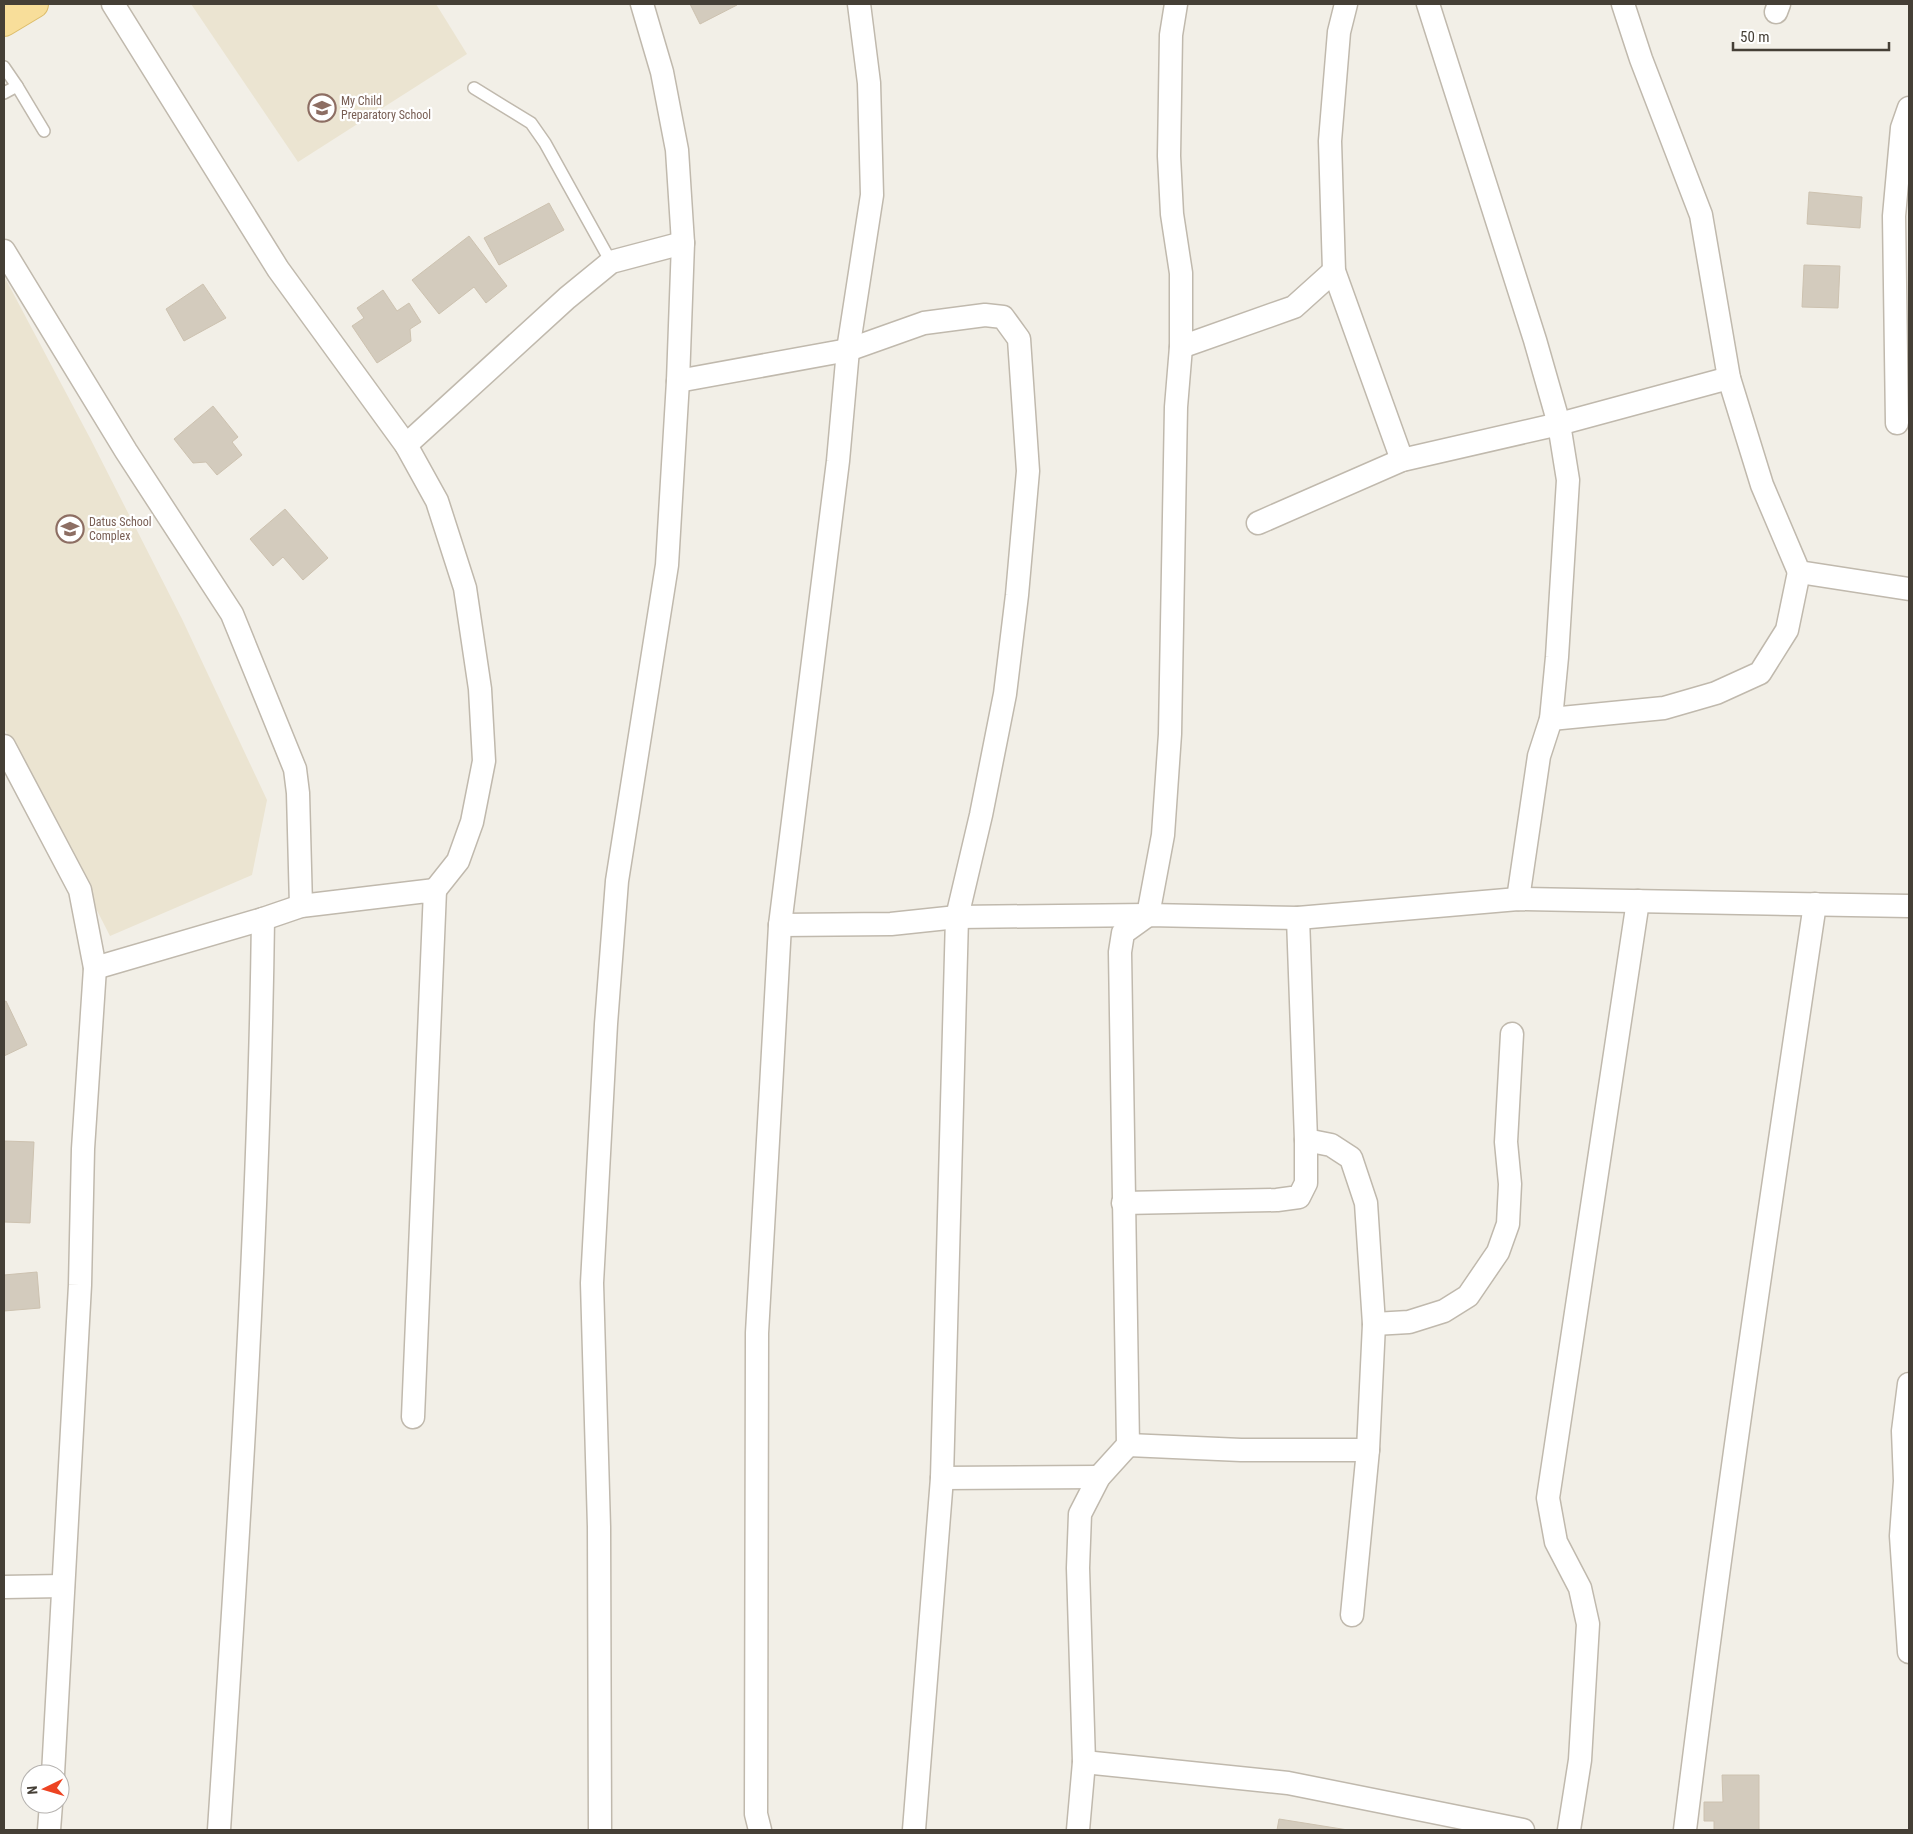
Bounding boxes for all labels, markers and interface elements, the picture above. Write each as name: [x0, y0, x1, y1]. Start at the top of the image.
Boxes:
scale bar: [1733, 20, 1889, 52]
text: 50 m: [1740, 28, 1770, 46]
school or university icon: My Child Preparatory School: [307, 93, 337, 123]
place label: My Child Preparatory School: [341, 94, 431, 122]
school or university icon: Datus School Complex: [55, 514, 85, 544]
place label: Datus School Complex: [89, 515, 152, 543]
north arrow: [20, 1764, 70, 1814]
text: N: [24, 1785, 40, 1795]

